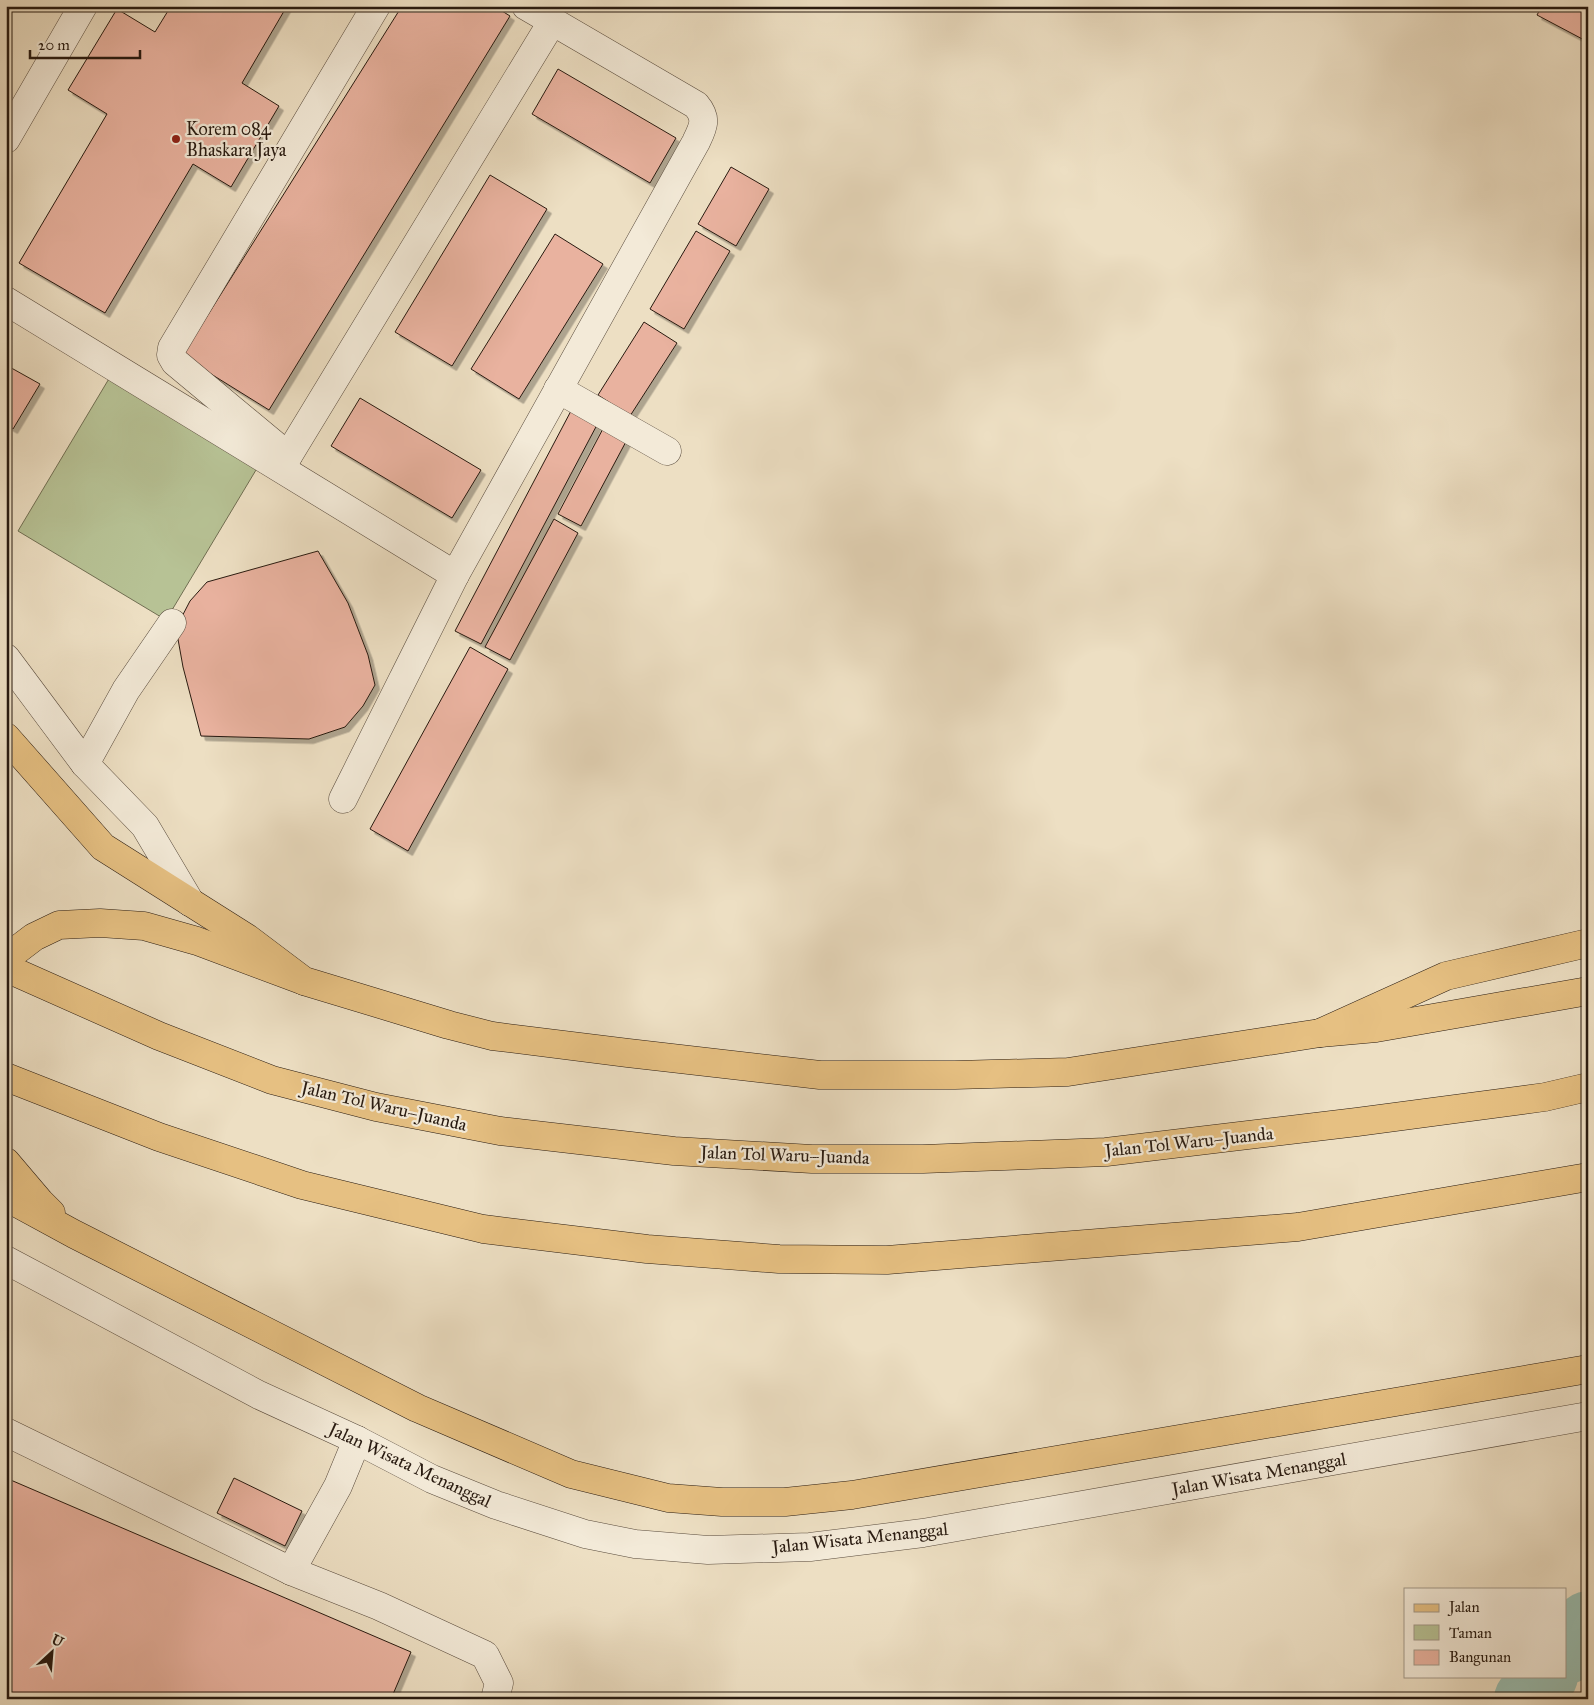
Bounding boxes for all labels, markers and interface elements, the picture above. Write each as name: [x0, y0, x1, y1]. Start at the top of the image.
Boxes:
scale bar: [30, 28, 140, 60]
text: 20 m: [38, 36, 70, 54]
place label: Korem 084 Bhaskara Jaya: [186, 118, 287, 162]
marker: Korem 084 Bhaskara Jaya: [170, 133, 182, 145]
street label: Jalan Tol Waru–Juanda: [297, 1076, 469, 1137]
street label: Jalan Tol Waru–Juanda: [1102, 1122, 1275, 1163]
street label: Jalan Tol Waru–Juanda: [698, 1141, 870, 1170]
street label: Jalan Wisata Menanggal: [323, 1417, 495, 1513]
street label: Jalan Wisata Menanggal: [1168, 1448, 1348, 1502]
street label: Jalan Wisata Menanggal: [769, 1518, 949, 1559]
legend: [1404, 1588, 1566, 1678]
text: Jalan: [1447, 1598, 1480, 1617]
text: Taman: [1449, 1624, 1492, 1642]
north arrow: [28, 1628, 78, 1678]
text: U: [49, 1631, 67, 1651]
text: Bangunan: [1449, 1648, 1511, 1666]

